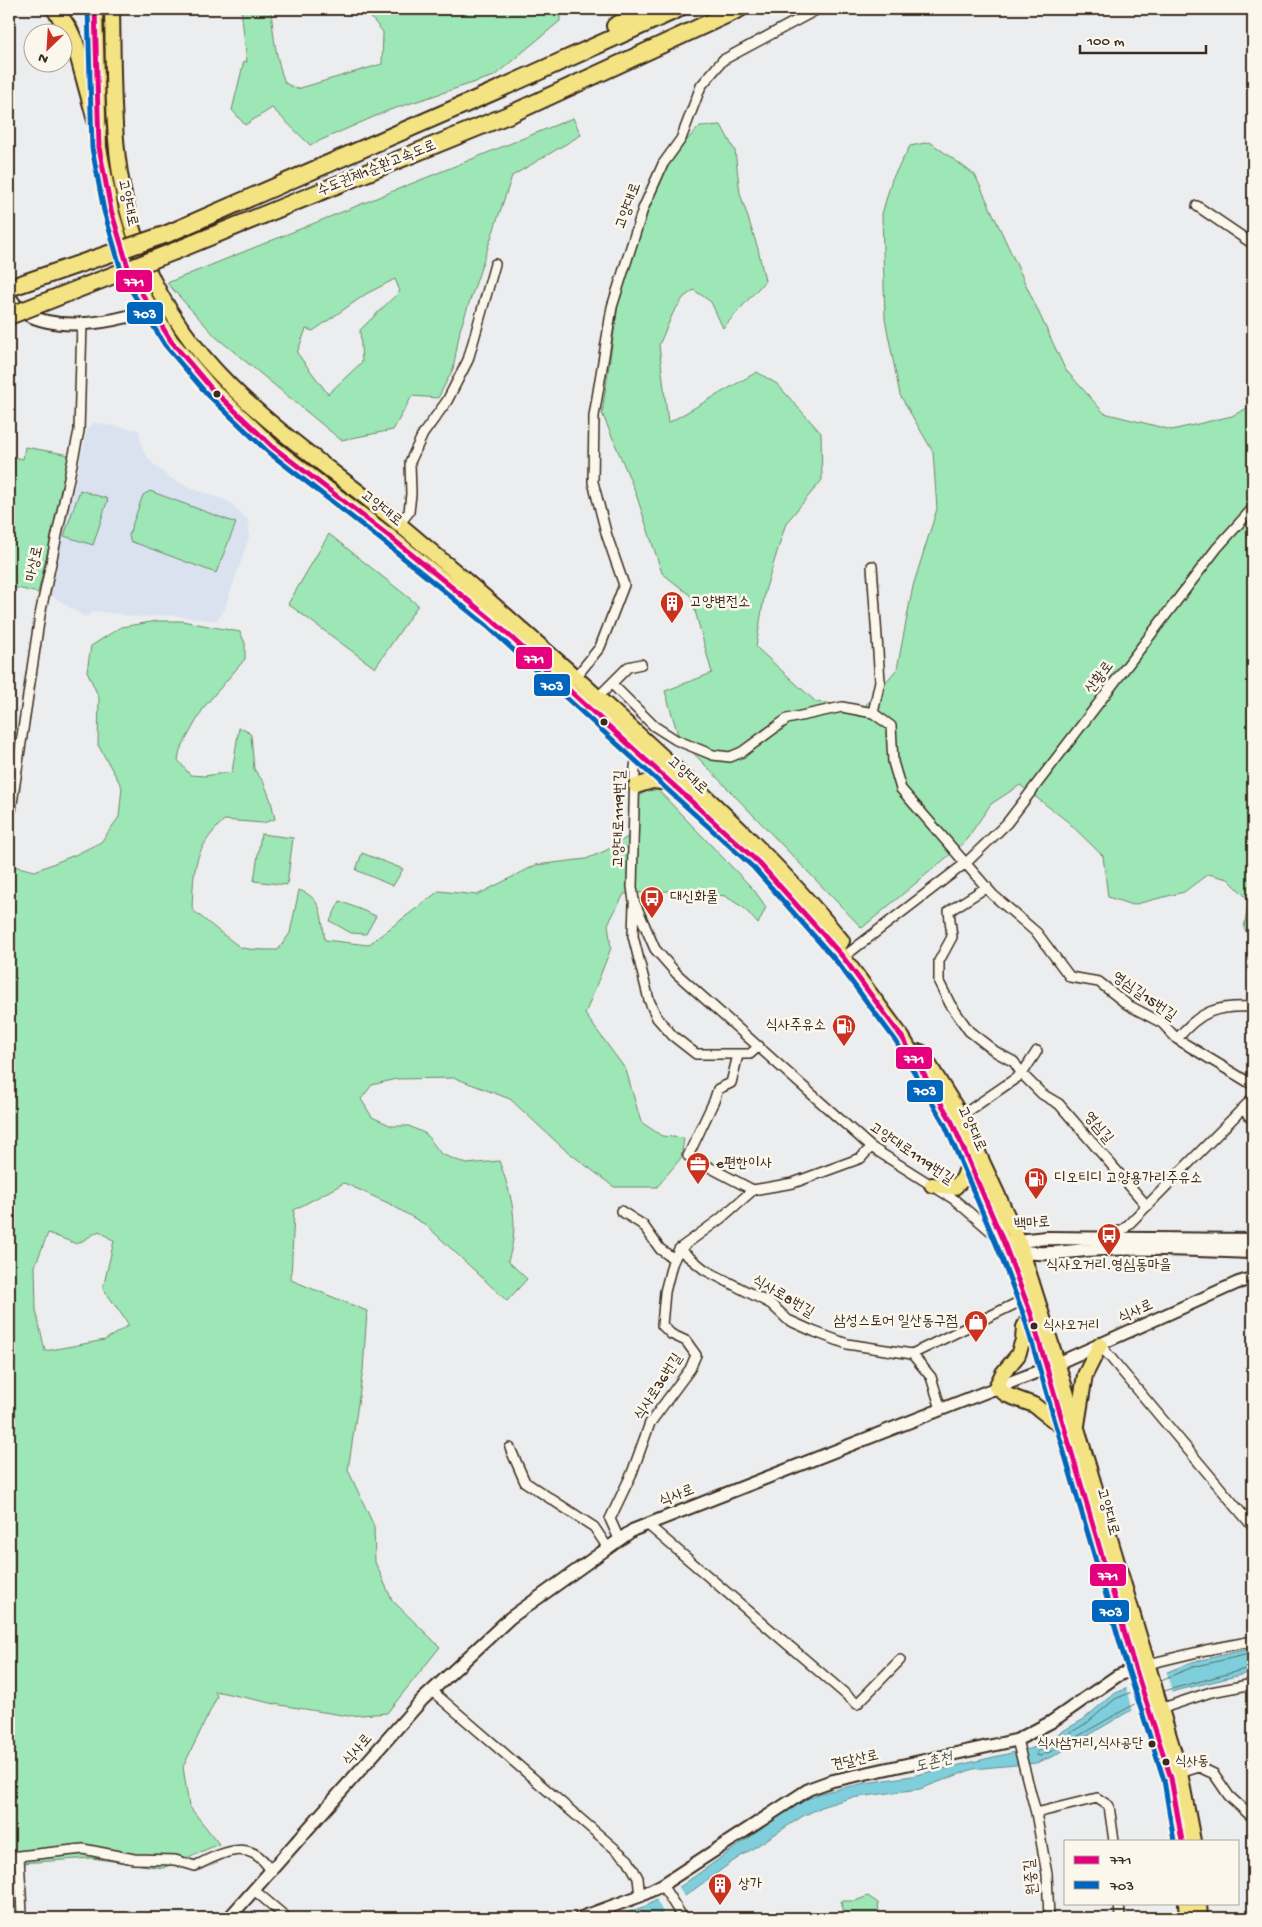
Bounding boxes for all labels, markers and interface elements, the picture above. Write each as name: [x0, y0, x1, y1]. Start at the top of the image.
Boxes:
north arrow: [22, 22, 72, 72]
scale bar: [1080, 22, 1206, 54]
text: 100 m: [1086, 33, 1125, 51]
text: N: [36, 48, 51, 67]
street label: 수도권제1순환고속도로: [315, 137, 439, 201]
street label: 고양대로: [113, 177, 141, 229]
street label: 고양대로: [612, 180, 646, 232]
line badge: 771: [115, 269, 153, 293]
text: 771: [123, 275, 144, 292]
line badge: 703: [126, 301, 164, 325]
text: 703: [133, 307, 156, 324]
unlabelled marker: [212, 389, 222, 399]
street label: 고양대로: [356, 487, 406, 531]
street label: 마상로: [22, 544, 48, 584]
building icon: 고양변전소: [659, 590, 685, 624]
place label: 고양변전소: [690, 594, 750, 612]
line badge: 771: [515, 646, 553, 670]
text: 771: [523, 652, 544, 669]
street label: 산황로: [1082, 658, 1118, 698]
line badge: 703: [533, 673, 571, 697]
text: 703: [540, 679, 563, 696]
unlabelled marker: [599, 717, 609, 727]
street label: 고양대로: [663, 753, 711, 799]
street label: 고양대로1119번길: [610, 770, 630, 868]
bus stop icon: 대신화물: [639, 885, 665, 919]
place label: 대신화물: [670, 889, 718, 907]
street label: 영심길15번길: [1108, 968, 1180, 1026]
fuel station icon: 식사주유소: [831, 1013, 857, 1047]
place label: 식사주유소: [766, 1017, 826, 1035]
line badge: 771: [895, 1046, 933, 1070]
text: 771: [903, 1052, 924, 1069]
line badge: 703: [906, 1079, 944, 1103]
text: 703: [913, 1084, 936, 1101]
street label: 고양대로: [953, 1103, 989, 1155]
street label: 영심길: [1079, 1108, 1117, 1148]
street label: 고양대로1119번길: [865, 1119, 957, 1189]
office icon: e편한이사: [685, 1151, 711, 1185]
place label: e편한이사: [716, 1155, 772, 1173]
fuel station icon: 디오티디 고양용가리주유소: [1023, 1166, 1049, 1200]
place label: 디오티디 고양용가리주유소: [1054, 1170, 1202, 1188]
street label: 백마로: [1013, 1214, 1051, 1234]
bus stop icon: 식사오거리.영심동마을: [1096, 1222, 1122, 1256]
place label: 식사오거리.영심동마을: [1046, 1257, 1172, 1275]
street label: 식사로8번길: [749, 1272, 817, 1322]
street label: 식사로: [1116, 1296, 1156, 1328]
shop icon: 삼성스토어 일산동구점: [963, 1309, 989, 1343]
place label: 삼성스토어 일산동구점: [834, 1313, 958, 1331]
place label: 식사오거리: [1043, 1318, 1099, 1335]
marker: 식사오거리: [1029, 1321, 1039, 1331]
street label: 식사로36번길: [631, 1350, 687, 1424]
street label: 식사로: [657, 1481, 697, 1511]
street label: 고양대로: [1092, 1486, 1122, 1538]
line badge: 771: [1089, 1563, 1127, 1587]
text: 771: [1097, 1569, 1118, 1586]
line badge: 703: [1091, 1599, 1130, 1623]
text: 703: [1099, 1605, 1122, 1622]
street label: 식사로: [339, 1730, 377, 1770]
place label: 식사삼거리,식사공단: [1037, 1736, 1144, 1753]
marker: 식사삼거리,식사공단: [1147, 1739, 1157, 1749]
street label: 견달산로: [829, 1747, 881, 1775]
water label: 도촌천: [913, 1748, 957, 1778]
place label: 식사동: [1175, 1754, 1209, 1771]
marker: 식사동: [1161, 1757, 1171, 1767]
legend: [1064, 1840, 1240, 1904]
text: 771: [1109, 1852, 1132, 1870]
street label: 원중길: [1021, 1858, 1043, 1896]
building icon: 상가: [707, 1872, 733, 1906]
place label: 상가: [738, 1876, 762, 1894]
text: 703: [1109, 1878, 1134, 1896]

